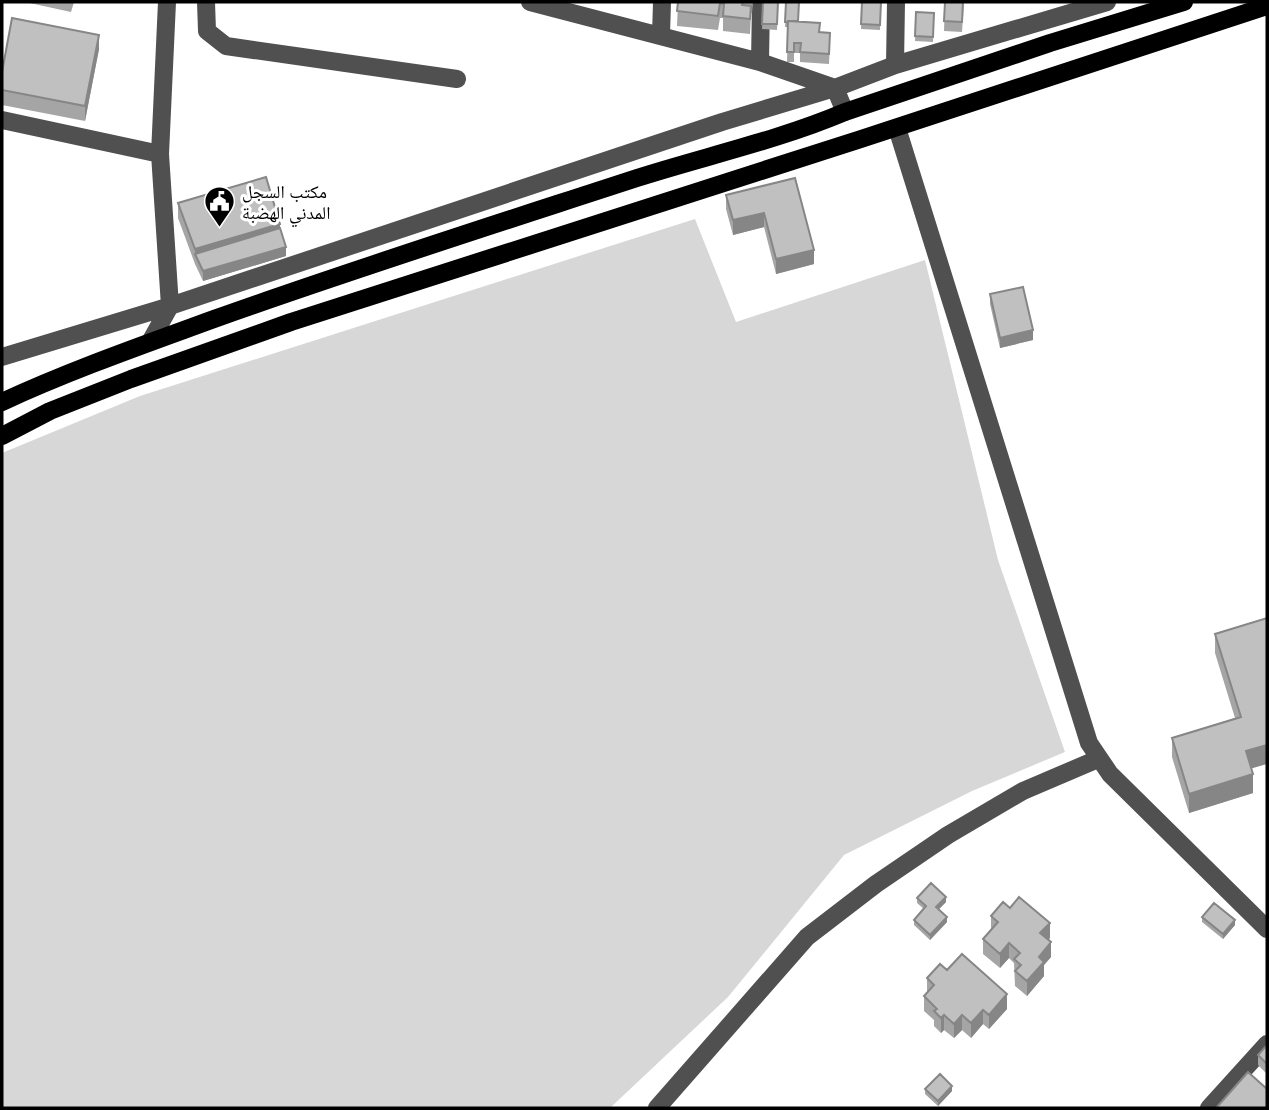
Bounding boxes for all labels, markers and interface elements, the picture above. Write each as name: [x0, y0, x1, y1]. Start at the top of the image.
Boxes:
place label: مكتب السجل المدني الهضبة: [242, 179, 330, 228]
public building icon: مكتب السجل المدني الهضبة: [202, 184, 236, 228]

